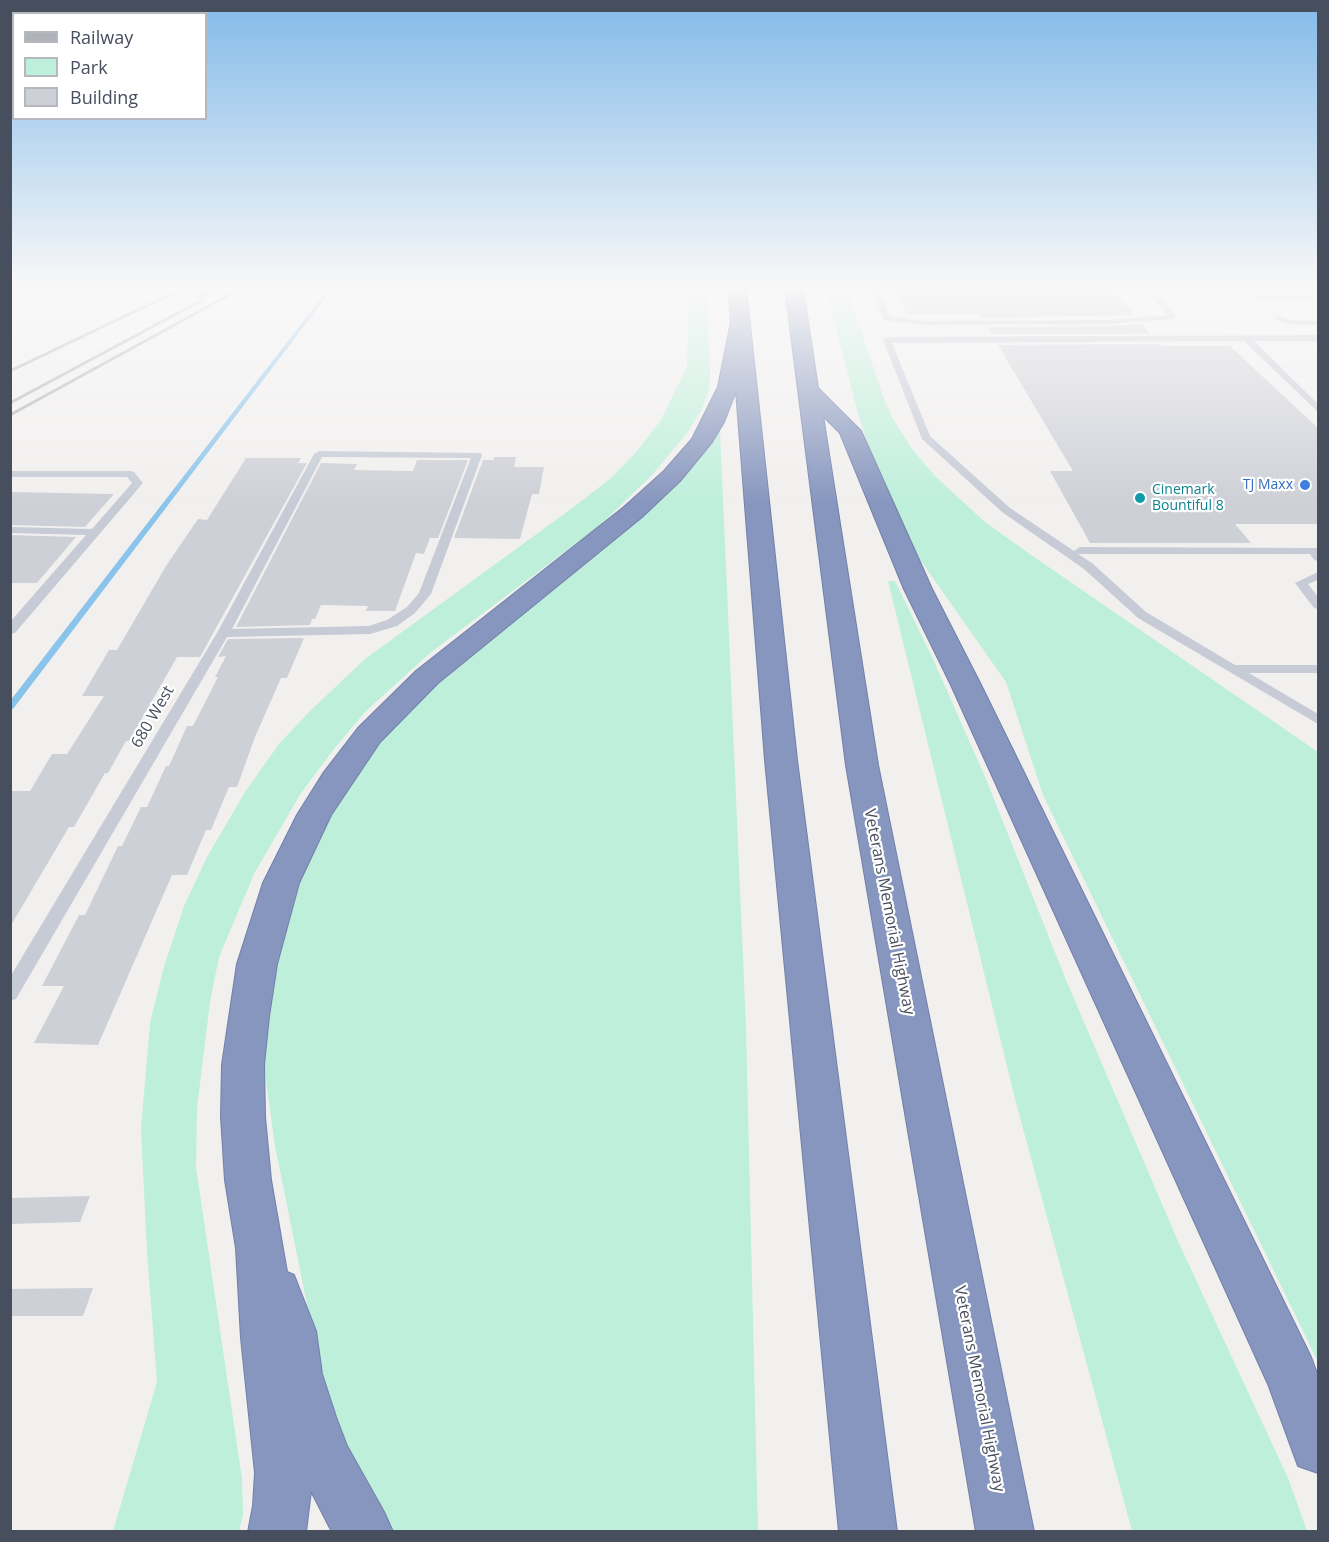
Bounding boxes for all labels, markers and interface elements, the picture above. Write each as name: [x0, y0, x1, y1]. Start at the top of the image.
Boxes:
legend: [12, 12, 207, 120]
text: Railway: [70, 25, 133, 49]
text: Park: [70, 55, 108, 79]
text: Building: [70, 85, 138, 109]
place label: TJ Maxx: [1243, 477, 1293, 493]
marker: TJ Maxx: [1298, 478, 1312, 492]
place label: Cinemark Bountiful 8: [1152, 482, 1224, 514]
marker: Cinemark Bountiful 8: [1133, 491, 1147, 505]
street label: 680 West: [128, 682, 178, 752]
street label: Veterans Memorial Highway: [860, 807, 918, 1017]
street label: Veterans Memorial Highway: [950, 1284, 1008, 1494]

